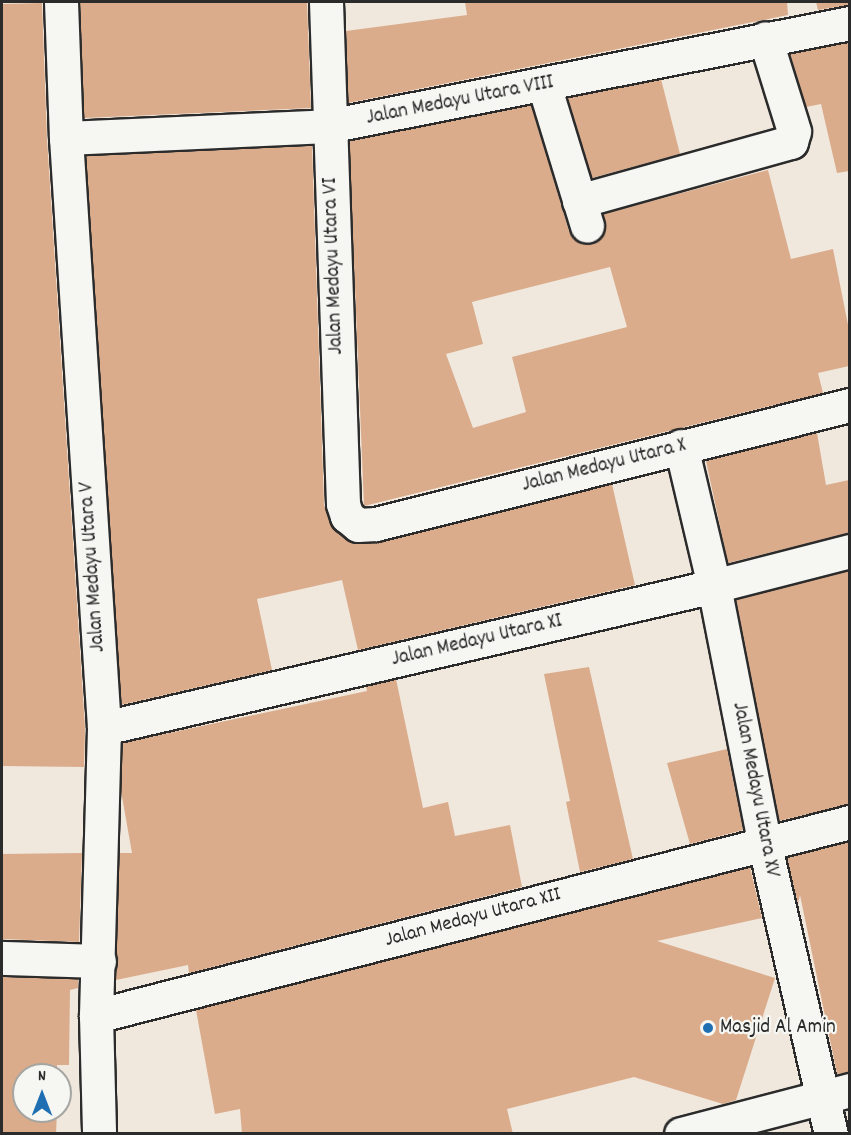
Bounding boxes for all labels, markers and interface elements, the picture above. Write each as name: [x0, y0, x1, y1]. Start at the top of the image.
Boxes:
street label: Jalan Medayu Utara VIII: [364, 70, 556, 132]
street label: Jalan Medayu Utara VI: [318, 177, 350, 355]
street label: Jalan Medayu Utara X: [519, 433, 689, 499]
street label: Jalan Medayu Utara V: [74, 481, 112, 653]
street label: Jalan Medayu Utara XI: [389, 609, 565, 673]
street label: Jalan Medayu Utara XV: [726, 700, 784, 880]
street label: Jalan Medayu Utara XII: [382, 882, 564, 954]
place label: Masjid Al Amin: [720, 1015, 836, 1041]
marker: Masjid Al Amin: [701, 1021, 715, 1035]
north arrow: [12, 1063, 72, 1123]
text: N: [38, 1065, 46, 1088]

